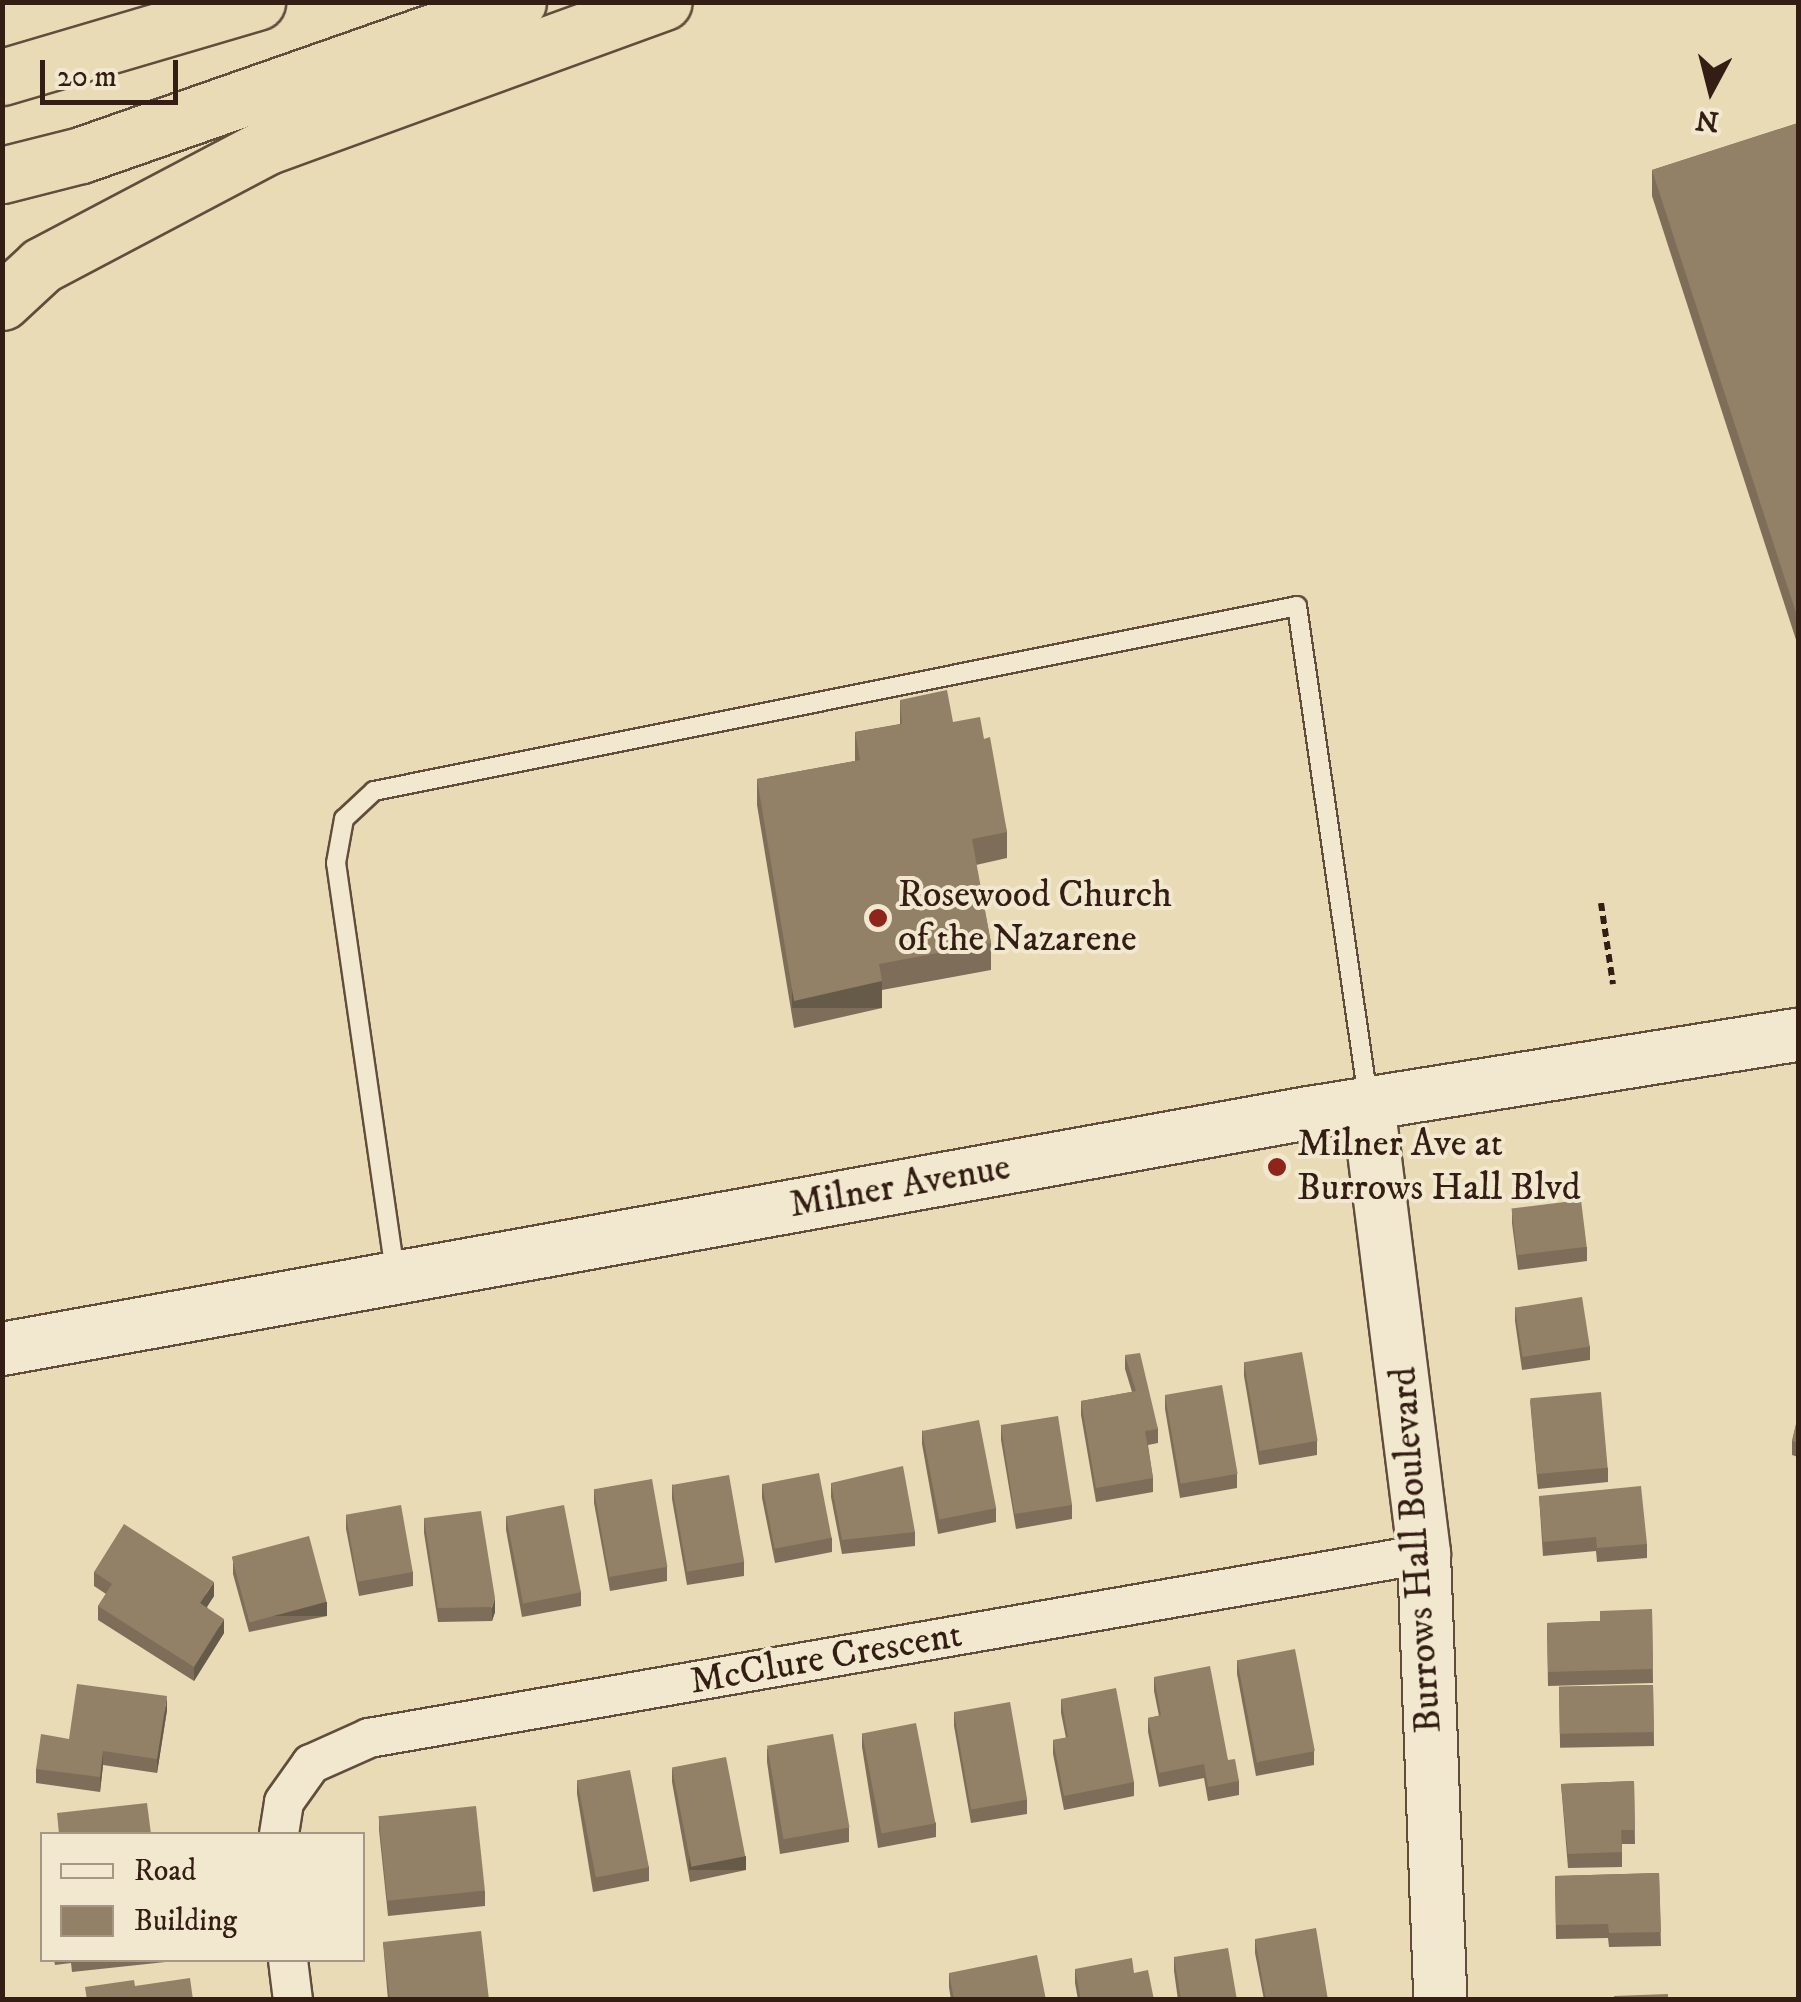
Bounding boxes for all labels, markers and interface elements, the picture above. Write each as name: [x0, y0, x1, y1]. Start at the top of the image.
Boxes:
scale bar: [45, 40, 182, 102]
north arrow: [1661, 40, 1761, 140]
text: 20 m: [57, 59, 117, 96]
text: N: [1694, 102, 1721, 139]
place label: Rosewood Church of the Nazarene: [898, 873, 1172, 962]
marker: Rosewood Church of the Nazarene: [867, 907, 889, 929]
place label: Milner Ave at Burrows Hall Blvd: [1297, 1122, 1581, 1212]
street label: Milner Avenue: [786, 1145, 1014, 1229]
marker: Milner Ave at Burrows Hall Blvd: [1266, 1156, 1288, 1178]
street label: Burrows Hall Boulevard: [1381, 1365, 1453, 1735]
street label: McClure Crescent: [687, 1613, 965, 1705]
legend: [40, 1832, 365, 1962]
text: Road: [134, 1853, 196, 1890]
text: Building: [134, 1903, 237, 1940]

